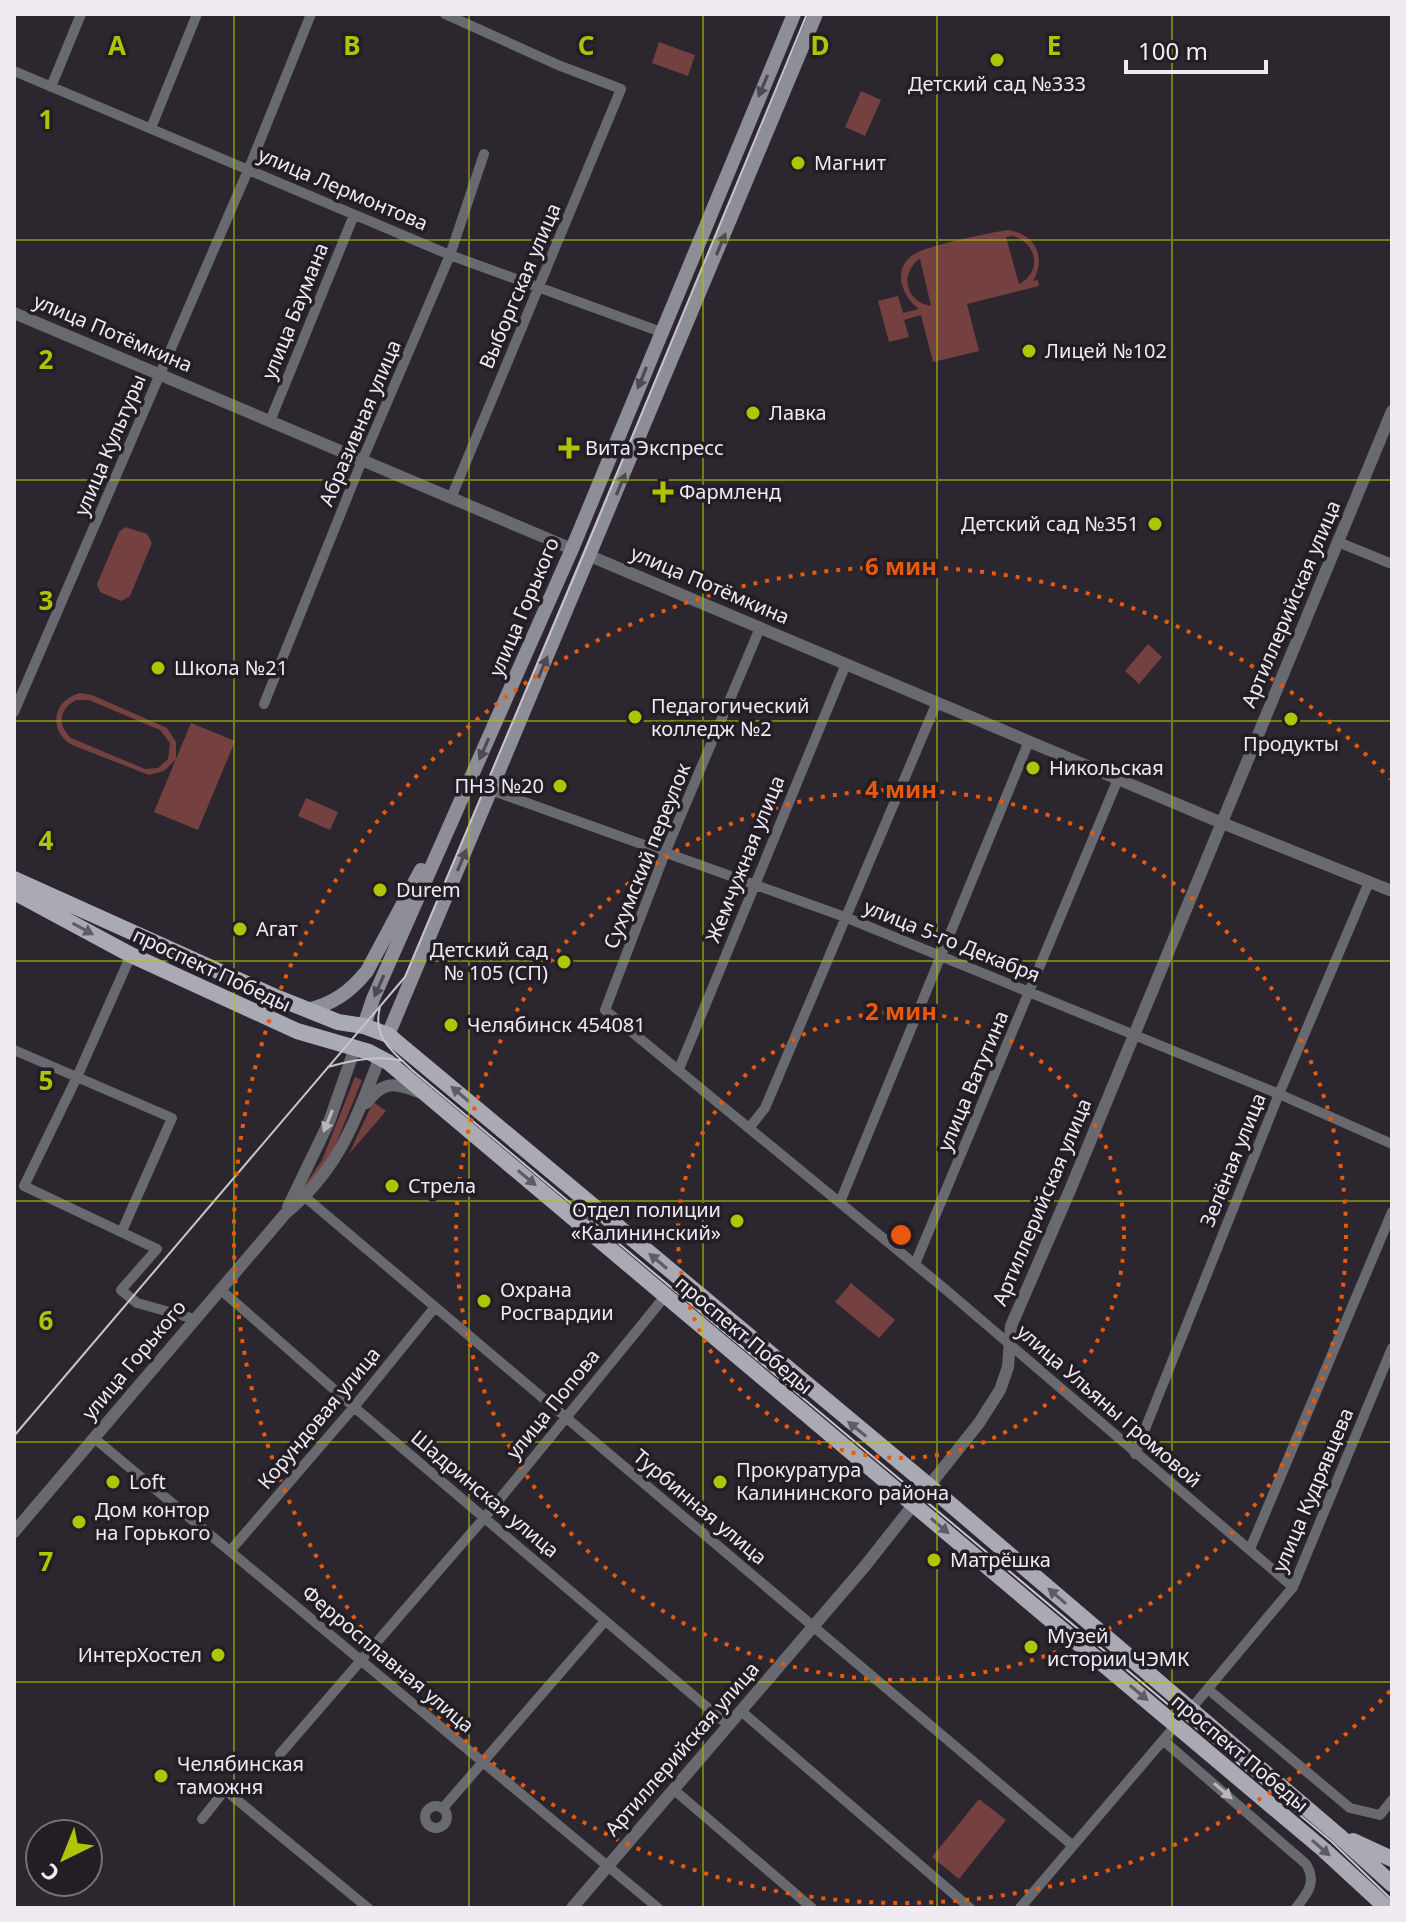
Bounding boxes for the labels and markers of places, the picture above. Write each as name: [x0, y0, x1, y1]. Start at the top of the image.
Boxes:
marker: Детский сад №333: [988, 51, 1006, 69]
place label: Детский сад №333: [908, 70, 1086, 97]
place label: Магнит: [814, 149, 886, 176]
marker: Магнит: [789, 154, 807, 172]
place label: Лицей №102: [1045, 337, 1167, 364]
marker: Лицей №102: [1020, 342, 1038, 360]
place label: Лавка: [769, 399, 827, 426]
marker: Лавка: [744, 404, 762, 422]
place label: Вита Экспресс: [585, 434, 724, 461]
marker: Вита Экспресс: [560, 439, 578, 457]
place label: Фармленд: [679, 478, 781, 505]
marker: Фармленд: [654, 483, 672, 501]
place label: Детский сад №351: [961, 510, 1139, 537]
marker: Детский сад №351: [1146, 515, 1164, 533]
place label: Школа №21: [174, 654, 288, 681]
marker: Школа №21: [149, 659, 167, 677]
place label: Педагогический колледж №2: [651, 692, 809, 742]
marker: Педагогический колледж №2: [626, 708, 644, 726]
marker: Продукты: [1282, 710, 1300, 728]
place label: Продукты: [1243, 730, 1339, 757]
place label: Никольская: [1049, 754, 1164, 781]
marker: Никольская: [1024, 759, 1042, 777]
place label: ПНЗ №20: [454, 772, 544, 799]
marker: ПНЗ №20: [551, 777, 569, 795]
place label: Durem: [396, 876, 461, 903]
marker: Durem: [371, 881, 389, 899]
place label: Агат: [256, 915, 298, 942]
marker: Агат: [231, 920, 249, 938]
place label: Детский сад № 105 (СП): [430, 936, 548, 986]
marker: Детский сад № 105 (СП): [555, 953, 573, 971]
place label: Челябинск 454081: [467, 1011, 646, 1038]
marker: Челябинск 454081: [442, 1016, 460, 1034]
place label: Стрела: [408, 1172, 476, 1199]
marker: Стрела: [383, 1177, 401, 1195]
place label: Отдел полиции «Калининский»: [571, 1196, 721, 1246]
marker: Отдел полиции «Калининский»: [728, 1212, 746, 1230]
centre of rings: [887, 1221, 915, 1249]
place label: Охрана Росгвардии: [500, 1276, 614, 1326]
marker: Охрана Росгвардии: [475, 1292, 493, 1310]
place label: Прокуратура Калининского района: [736, 1456, 949, 1506]
place label: Loft: [129, 1468, 166, 1495]
marker: Loft: [104, 1473, 122, 1491]
marker: Прокуратура Калининского района: [711, 1473, 729, 1491]
place label: Дом контор на Горького: [95, 1496, 210, 1546]
marker: Дом контор на Горького: [70, 1513, 88, 1531]
place label: Матрёшка: [950, 1546, 1051, 1573]
marker: Матрёшка: [925, 1551, 943, 1569]
place label: Музей истории ЧЭМК: [1047, 1622, 1190, 1672]
marker: Музей истории ЧЭМК: [1022, 1638, 1040, 1656]
place label: ИнтерХостел: [78, 1641, 202, 1668]
marker: ИнтерХостел: [209, 1646, 227, 1664]
place label: Челябинская таможня: [177, 1750, 304, 1800]
marker: Челябинская таможня: [152, 1767, 170, 1785]

